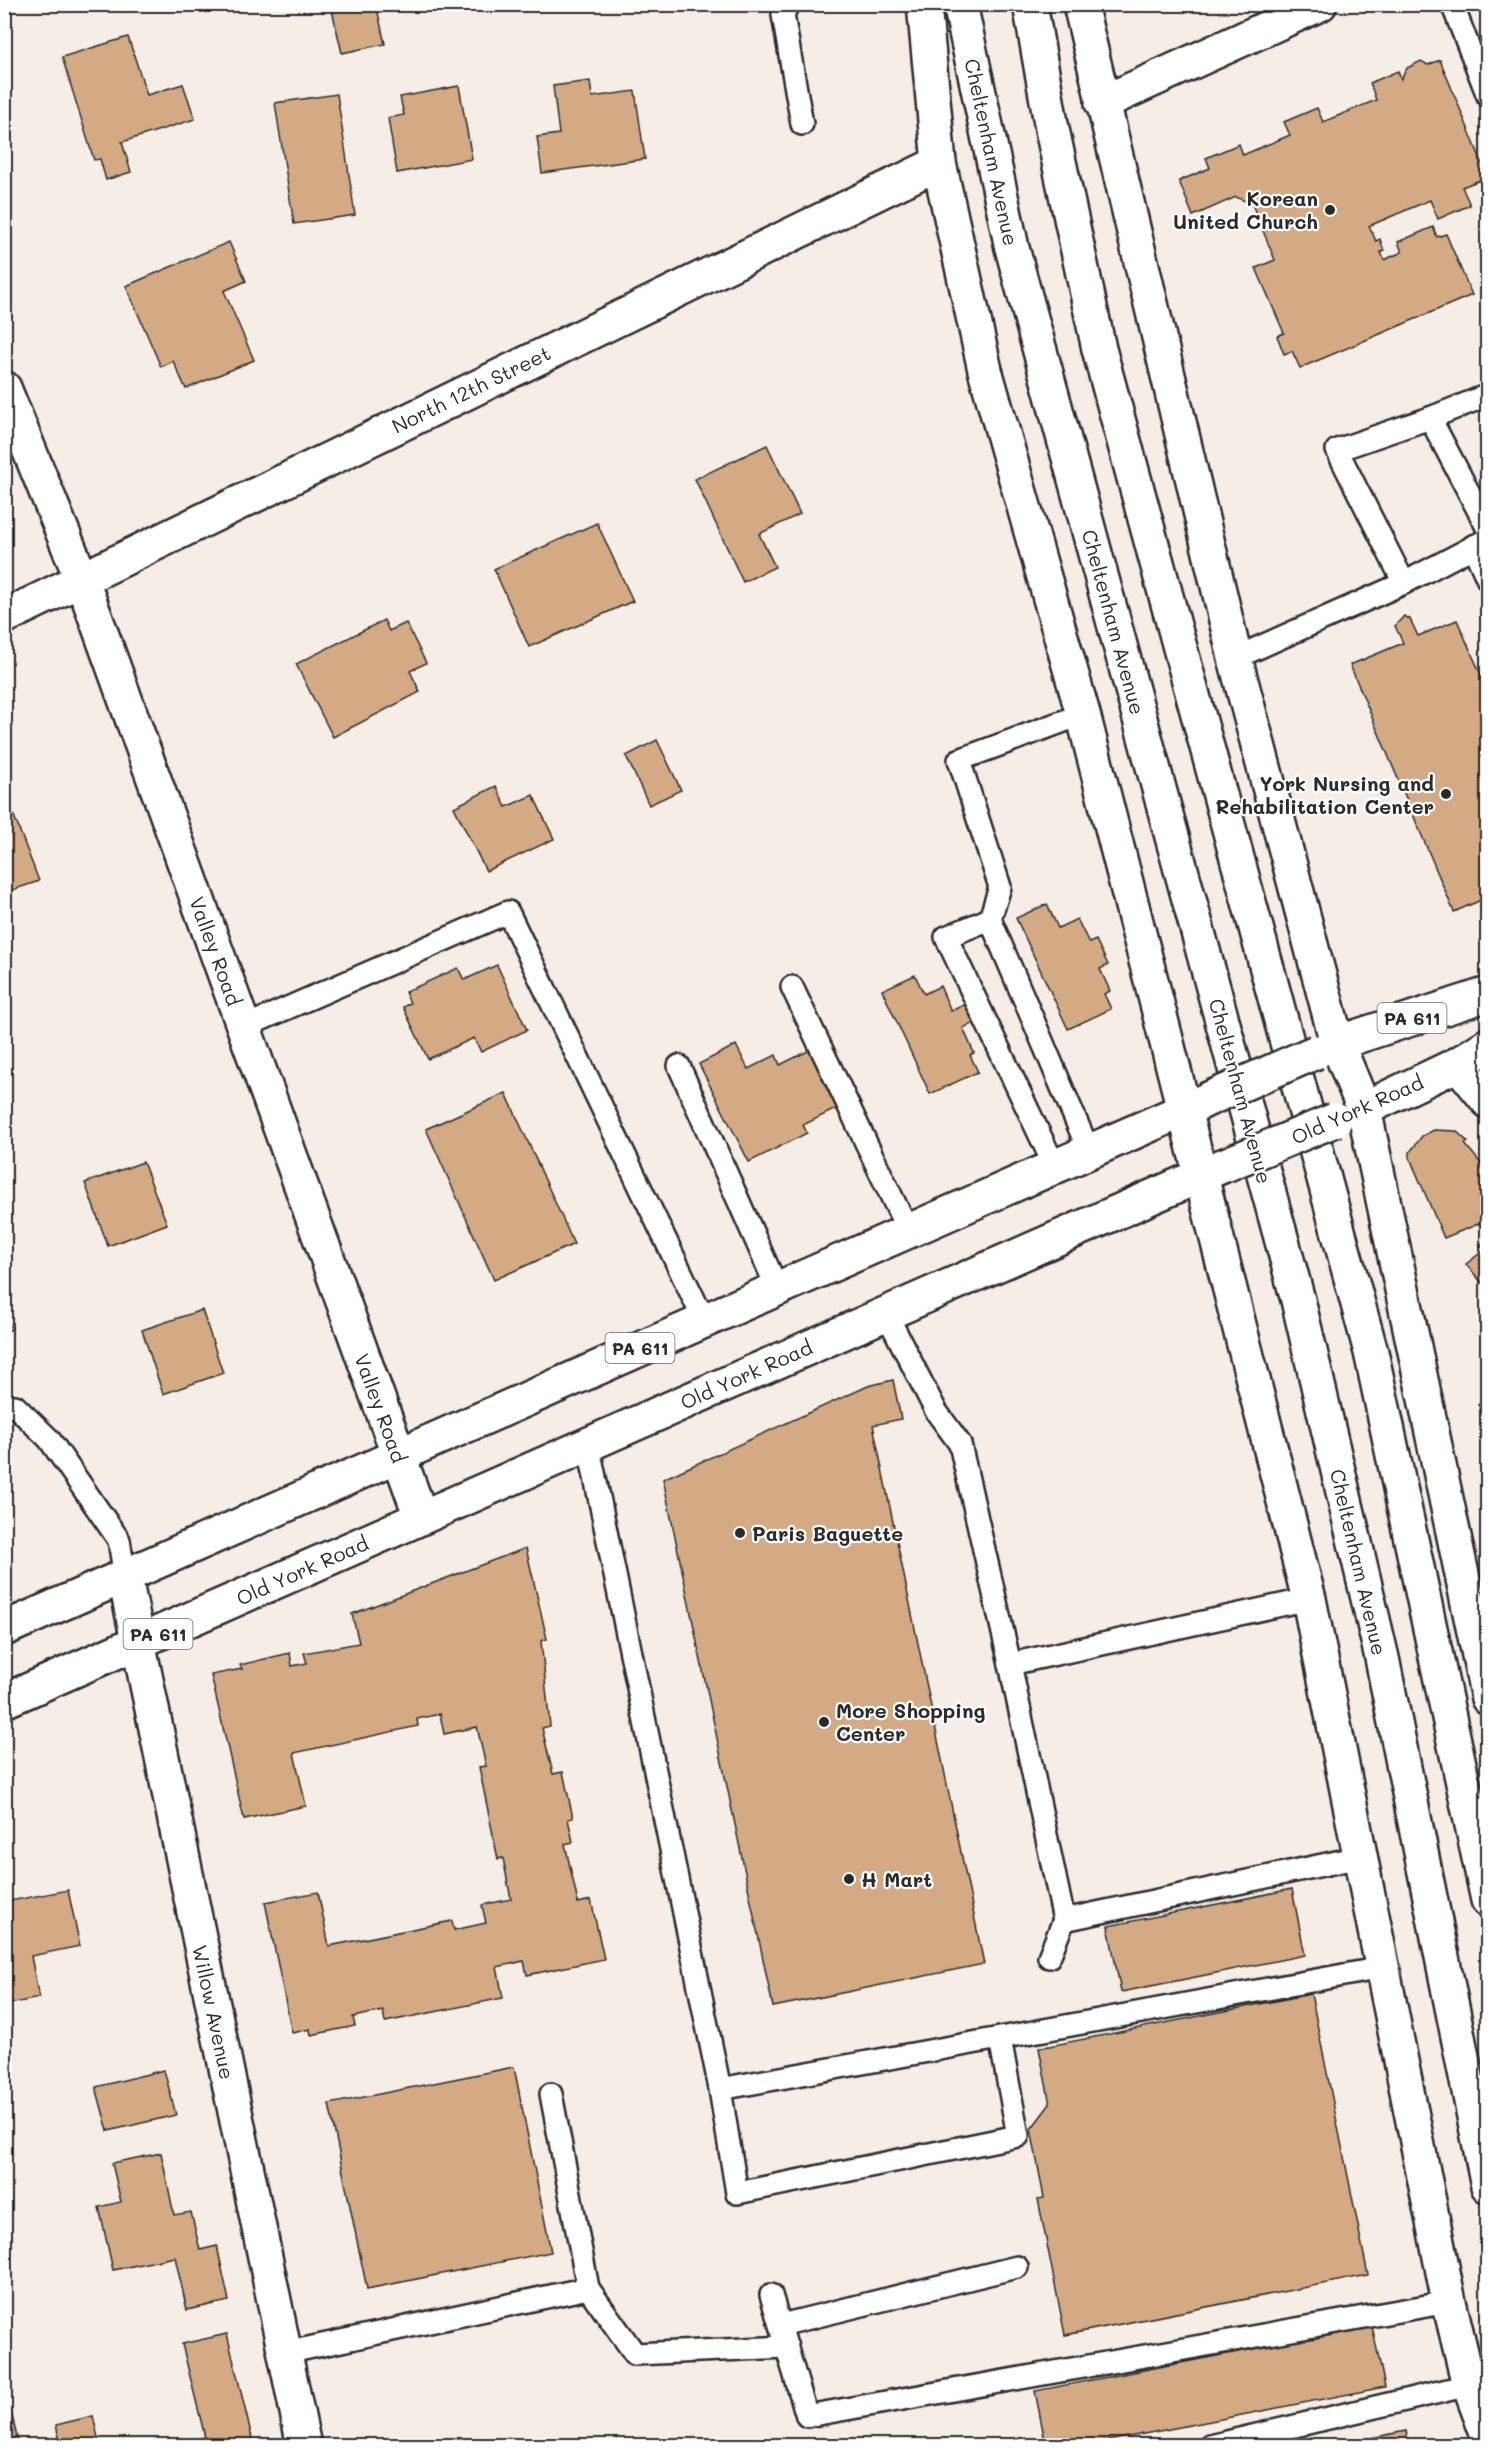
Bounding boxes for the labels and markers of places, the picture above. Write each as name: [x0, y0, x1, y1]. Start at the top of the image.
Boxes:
place label: Korean United Church: [1173, 185, 1318, 234]
marker: Korean United Church: [1323, 203, 1337, 217]
place label: York Nursing and Rehabilitation Center: [1216, 770, 1434, 819]
marker: York Nursing and Rehabilitation Center: [1439, 787, 1453, 801]
place label: Paris Baguette: [752, 1520, 903, 1546]
marker: Paris Baguette: [733, 1526, 747, 1540]
place label: More Shopping Center: [836, 1697, 986, 1746]
marker: More Shopping Center: [817, 1715, 831, 1729]
place label: H Mart: [861, 1866, 932, 1892]
marker: H Mart: [842, 1872, 856, 1886]

